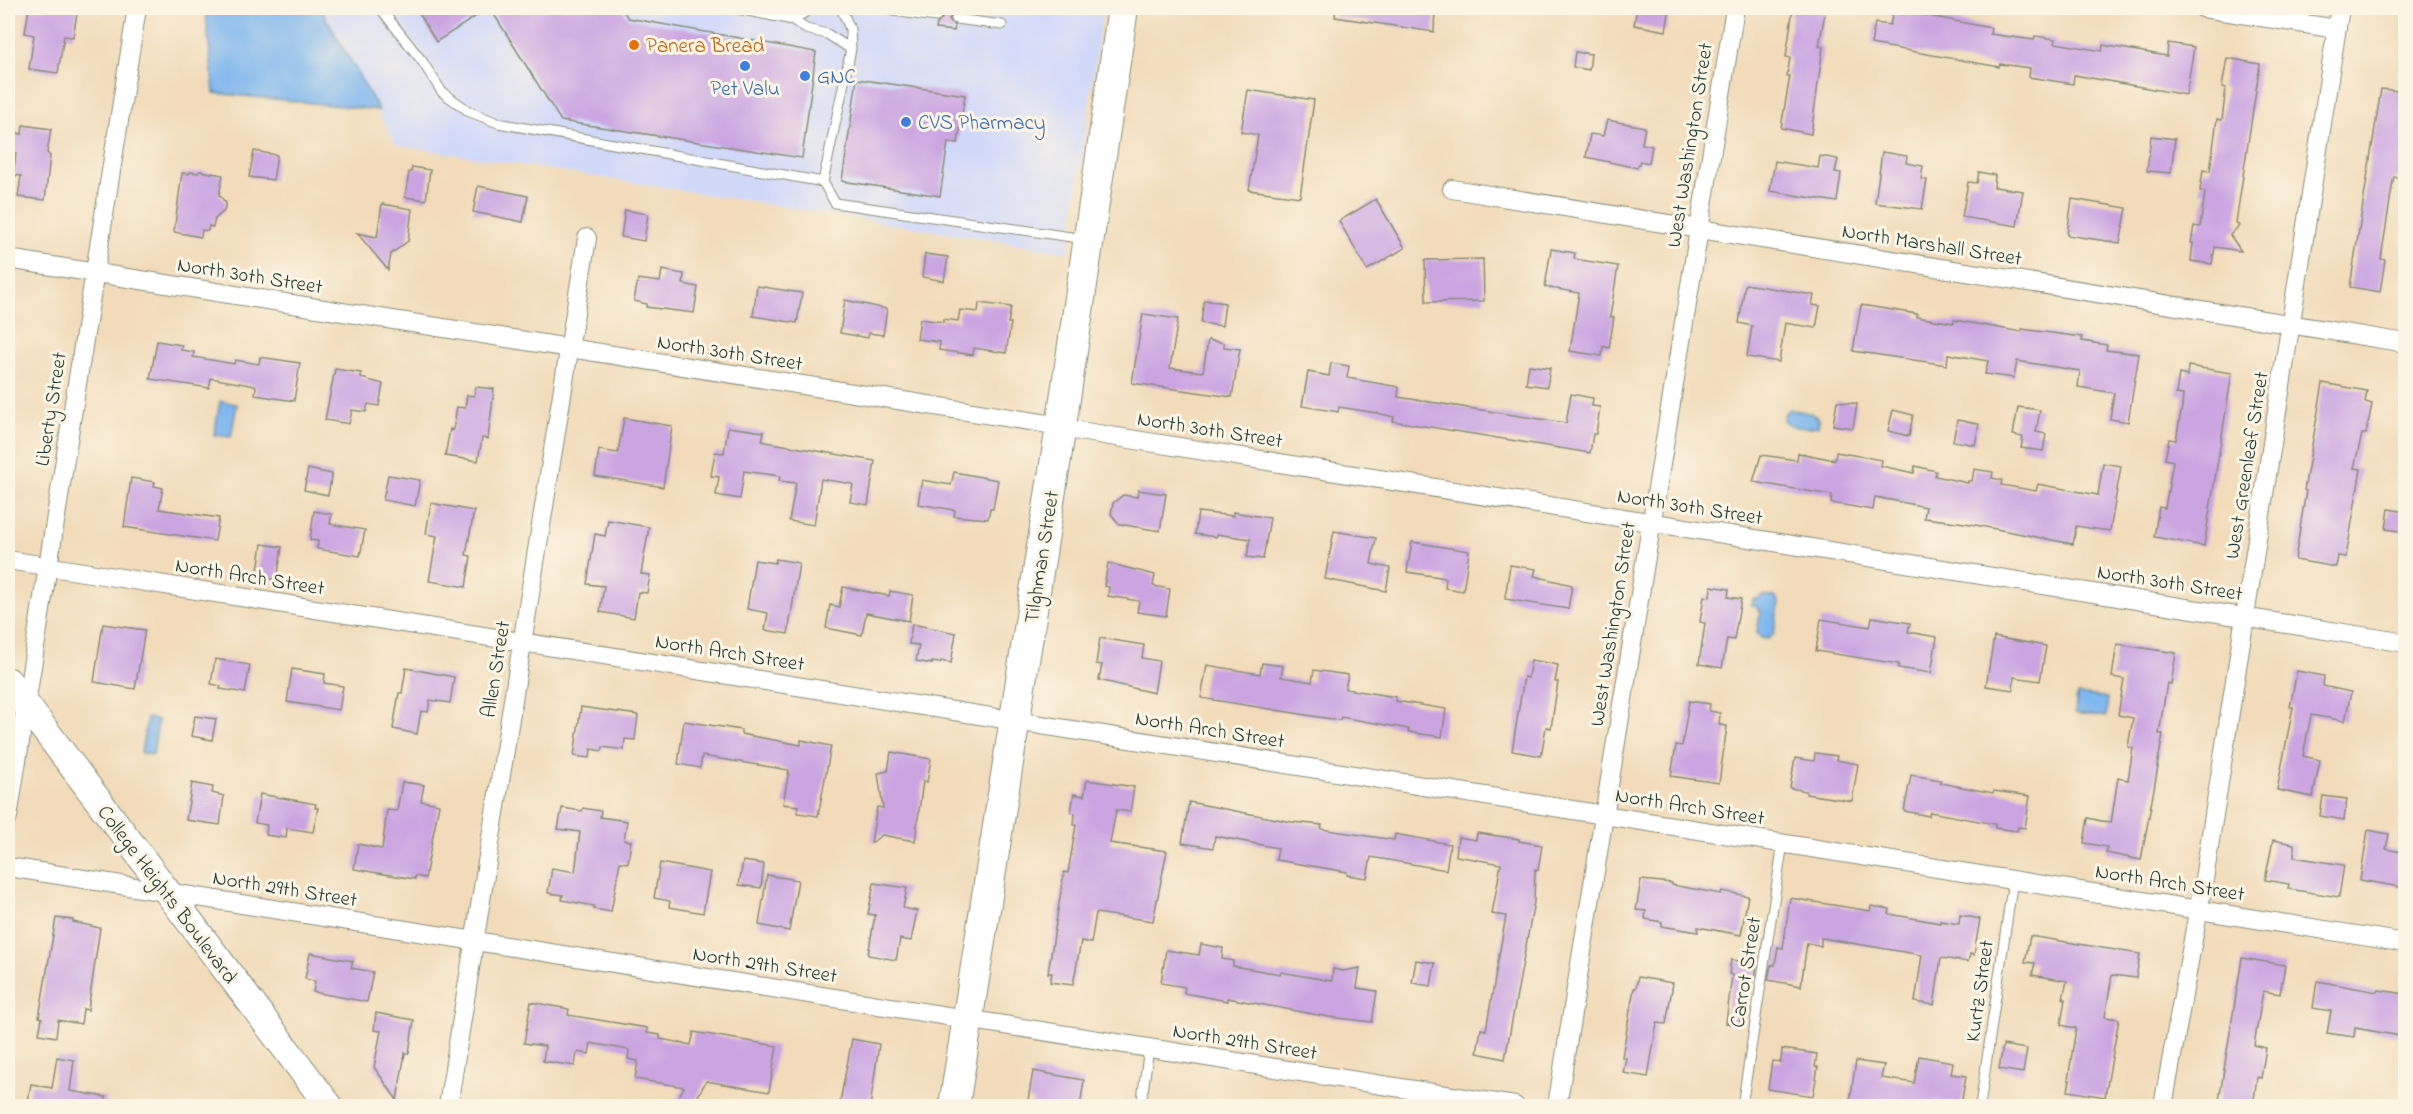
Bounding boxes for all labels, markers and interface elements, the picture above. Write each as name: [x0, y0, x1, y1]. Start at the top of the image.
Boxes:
place label: Panera Bread: [646, 32, 764, 62]
marker: Panera Bread: [627, 38, 641, 52]
street label: West Washington Street: [1660, 41, 1724, 250]
marker: Pet Valu: [738, 59, 752, 73]
place label: GNC: [817, 63, 856, 93]
marker: GNC: [798, 69, 812, 83]
place label: Pet Valu: [710, 75, 780, 105]
place label: CVS Pharmacy: [918, 109, 1046, 141]
marker: CVS Pharmacy: [899, 115, 913, 129]
street label: North Marshall Street: [1840, 217, 2024, 275]
street label: North 30th Street: [175, 251, 325, 303]
street label: North 30th Street: [655, 328, 805, 380]
street label: Liberty Street: [28, 350, 78, 469]
street label: West Greenleaf Street: [2218, 369, 2278, 561]
street label: North 30th Street: [1135, 405, 1285, 457]
street label: North 30th Street: [1615, 482, 1765, 534]
street label: Tilghman Street: [1018, 489, 1070, 626]
street label: West Washington Street: [1583, 520, 1647, 729]
street label: North Arch Street: [173, 551, 327, 605]
street label: North 30th Street: [2095, 558, 2245, 610]
street label: Allen Street: [474, 619, 519, 720]
street label: North Arch Street: [653, 627, 807, 681]
street label: North Arch Street: [1133, 704, 1287, 758]
street label: North Arch Street: [1613, 781, 1767, 835]
street label: College Heights Boulevard: [88, 799, 244, 992]
street label: North Arch Street: [2093, 857, 2247, 911]
street label: North 29th Street: [210, 864, 359, 916]
street label: Carrot Street: [1723, 915, 1771, 1030]
street label: Kurtz Street: [1959, 938, 2003, 1044]
street label: North 29th Street: [690, 940, 839, 992]
street label: North 29th Street: [1170, 1017, 1319, 1069]

